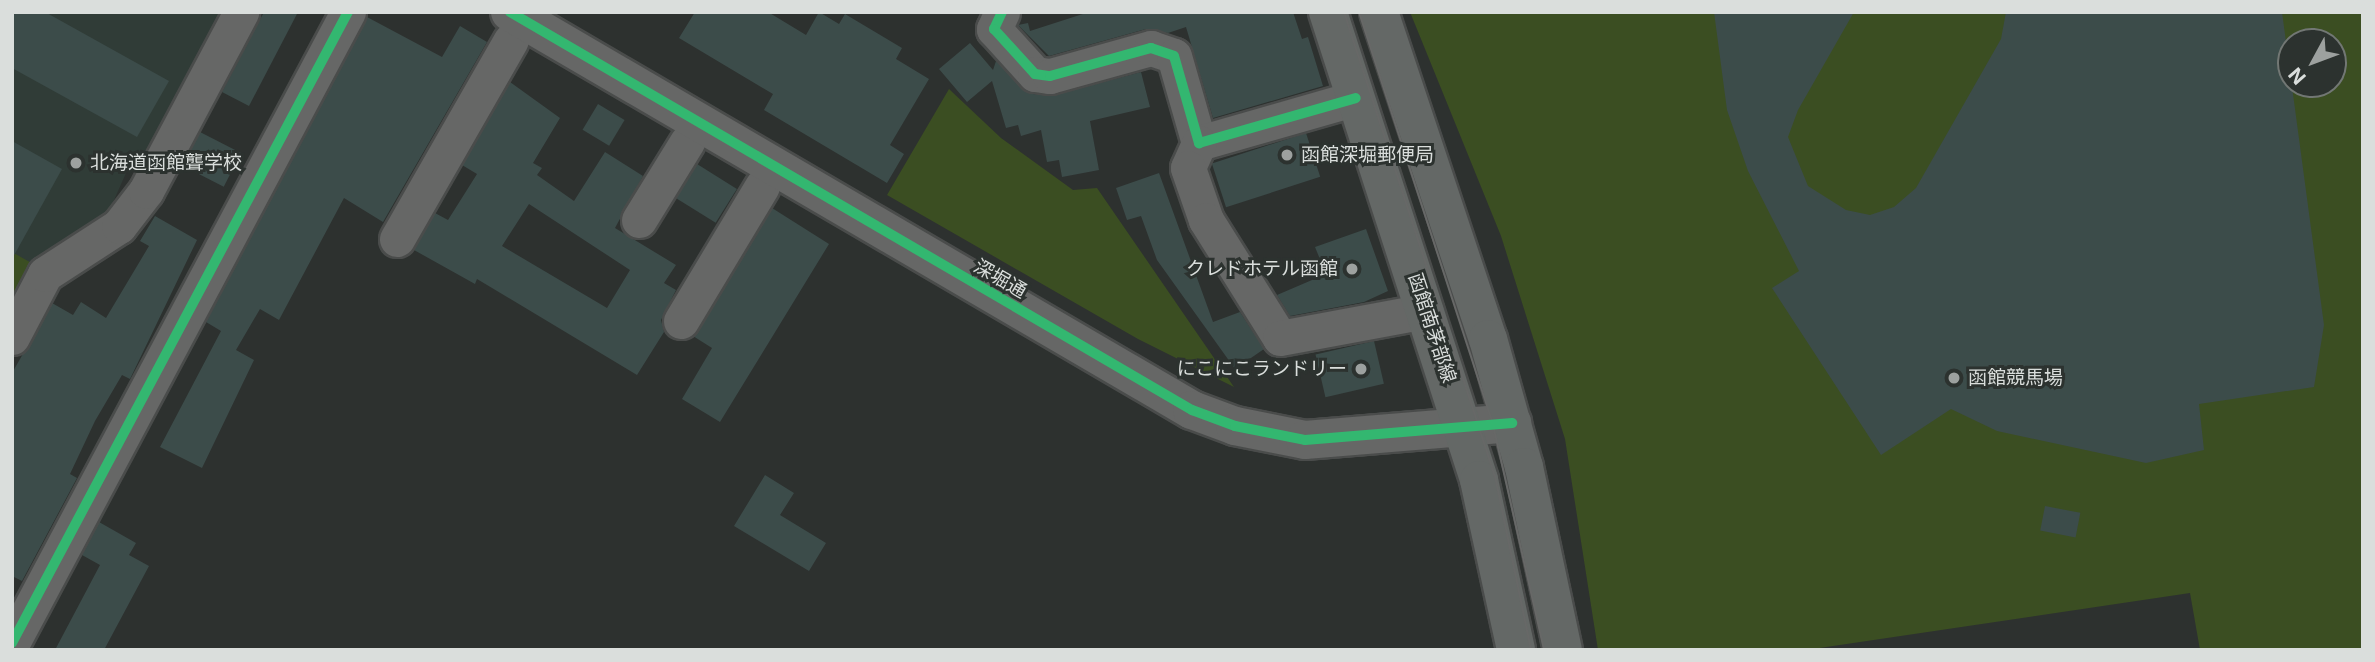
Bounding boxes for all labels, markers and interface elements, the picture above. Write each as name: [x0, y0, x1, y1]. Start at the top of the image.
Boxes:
north arrow: [2277, 28, 2347, 98]
text: N: [2284, 63, 2311, 89]
place label: 函館深堀郵便局: [1301, 144, 1434, 166]
marker: 函館深堀郵便局: [1279, 147, 1295, 163]
place label: 北海道函館聾学校: [90, 152, 242, 174]
marker: 北海道函館聾学校: [68, 155, 84, 171]
street label: 深堀通: [970, 255, 1030, 303]
place label: クレドホテル函館: [1186, 258, 1338, 280]
marker: クレドホテル函館: [1344, 261, 1360, 277]
street label: 函館南茅部線: [1404, 270, 1460, 386]
place label: にこにこランドリー: [1176, 358, 1347, 380]
marker: にこにこランドリー: [1353, 361, 1369, 377]
place label: 函館競馬場: [1968, 367, 2063, 389]
marker: 函館競馬場: [1946, 370, 1962, 386]

